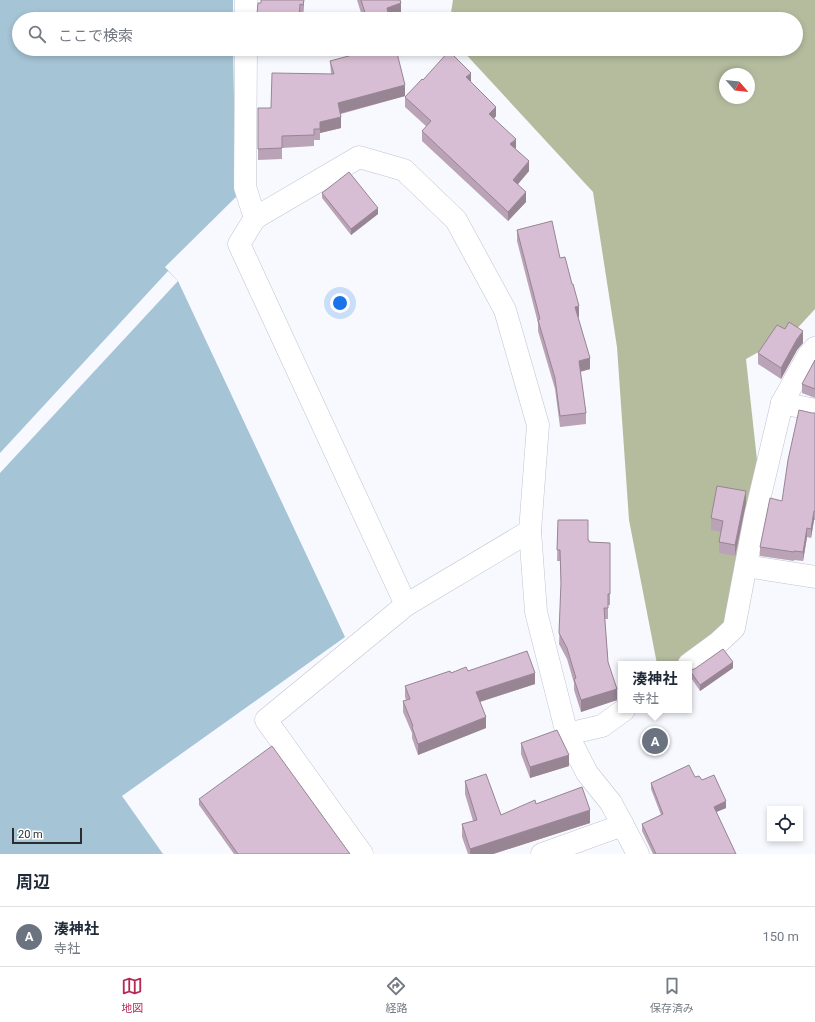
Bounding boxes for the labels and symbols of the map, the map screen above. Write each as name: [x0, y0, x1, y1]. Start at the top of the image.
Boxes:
north arrow: [719, 68, 755, 104]
your location: [330, 293, 350, 313]
pin: A: [642, 726, 668, 756]
scale bar: [12, 826, 82, 845]

